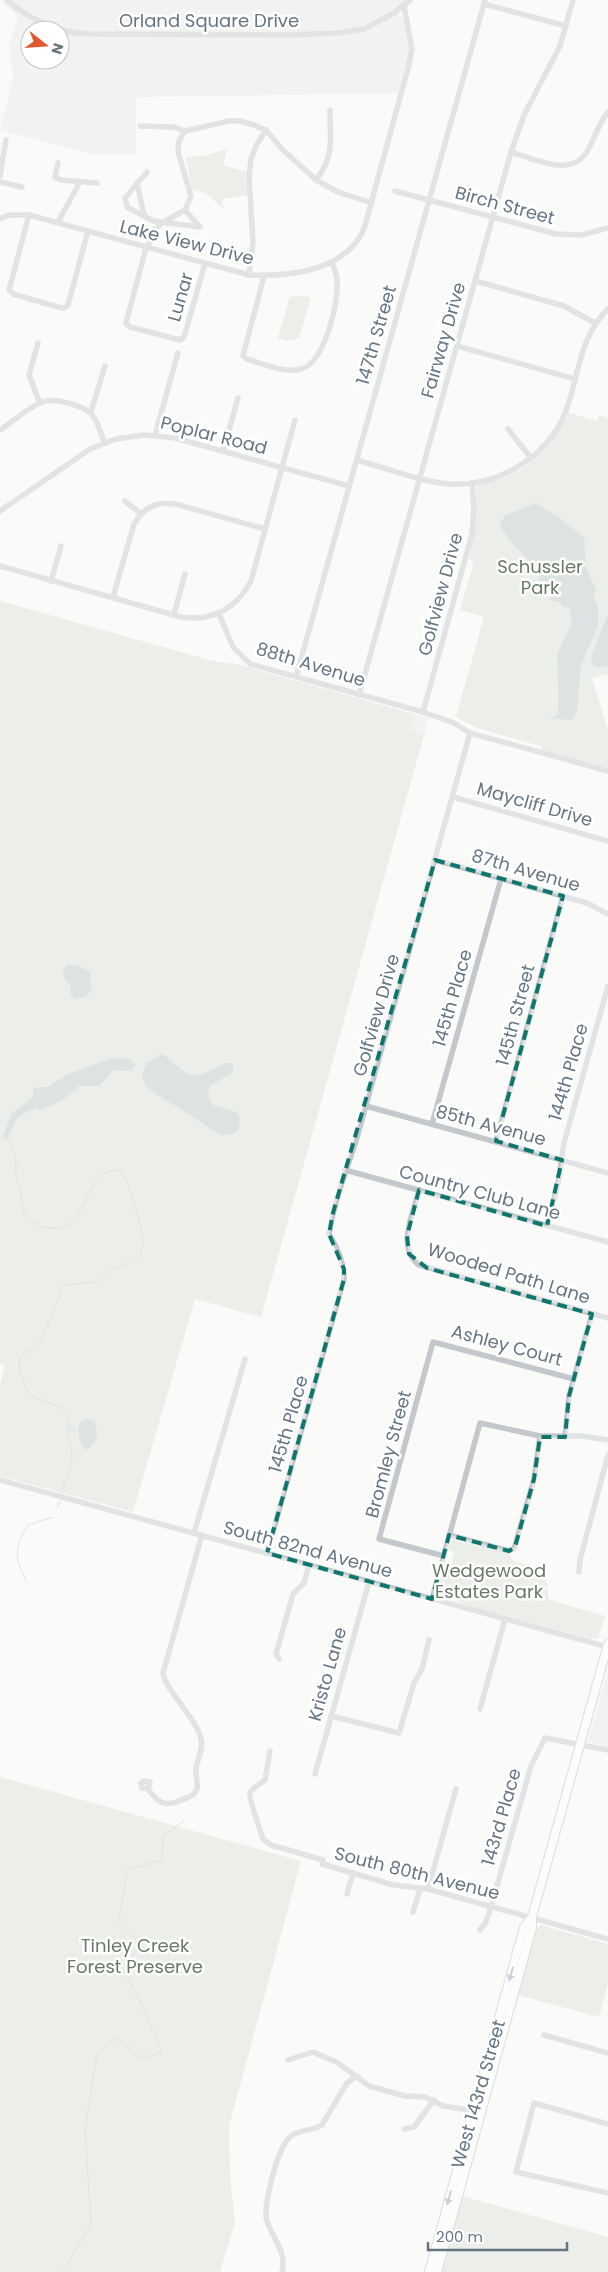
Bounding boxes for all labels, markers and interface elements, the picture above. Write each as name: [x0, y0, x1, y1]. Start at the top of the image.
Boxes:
street label: Orland Square Drive: [119, 8, 299, 33]
north arrow: [20, 20, 70, 70]
text: N: [46, 41, 69, 57]
street label: Birch Street: [452, 180, 558, 230]
street label: Lake View Drive: [117, 213, 257, 271]
street label: Lunar: [161, 269, 199, 324]
street label: Fairway Drive: [415, 279, 471, 401]
street label: 147th Street: [350, 282, 402, 388]
street label: Poplar Road: [158, 410, 270, 460]
street label: Golfview Drive: [412, 530, 468, 658]
park label: Schussler Park: [497, 554, 583, 600]
street label: 88th Avenue: [253, 635, 369, 693]
street label: Maycliff Drive: [474, 776, 596, 832]
street label: 87th Avenue: [469, 843, 583, 897]
street label: 145th Place: [426, 946, 478, 1050]
street label: Golfview Drive: [347, 951, 405, 1079]
street label: 145th Street: [489, 962, 541, 1068]
street label: 144th Place: [542, 1020, 594, 1124]
street label: 85th Avenue: [433, 1098, 549, 1152]
street label: Country Club Lane: [397, 1158, 563, 1226]
street label: Wooded Path Lane: [425, 1236, 593, 1310]
street label: Ashley Court: [449, 1318, 565, 1372]
street label: 145th Place: [262, 1372, 314, 1476]
street label: Bromley Street: [359, 1387, 417, 1521]
street label: South 82nd Avenue: [221, 1514, 395, 1584]
park label: Wedgewood Estates Park: [432, 1558, 546, 1604]
street label: Kristo Lane: [302, 1624, 352, 1724]
street label: 143rd Place: [475, 1765, 527, 1869]
street label: South 80th Avenue: [332, 1840, 502, 1906]
park label: Tinley Creek Forest Preserve: [67, 1933, 203, 1979]
one-way arrow: [507, 1967, 515, 1982]
street label: West 143rd Street: [445, 2017, 511, 2171]
one-way arrow: [445, 2190, 453, 2206]
scale bar: [428, 2220, 567, 2252]
text: 200 m: [436, 2226, 483, 2247]

